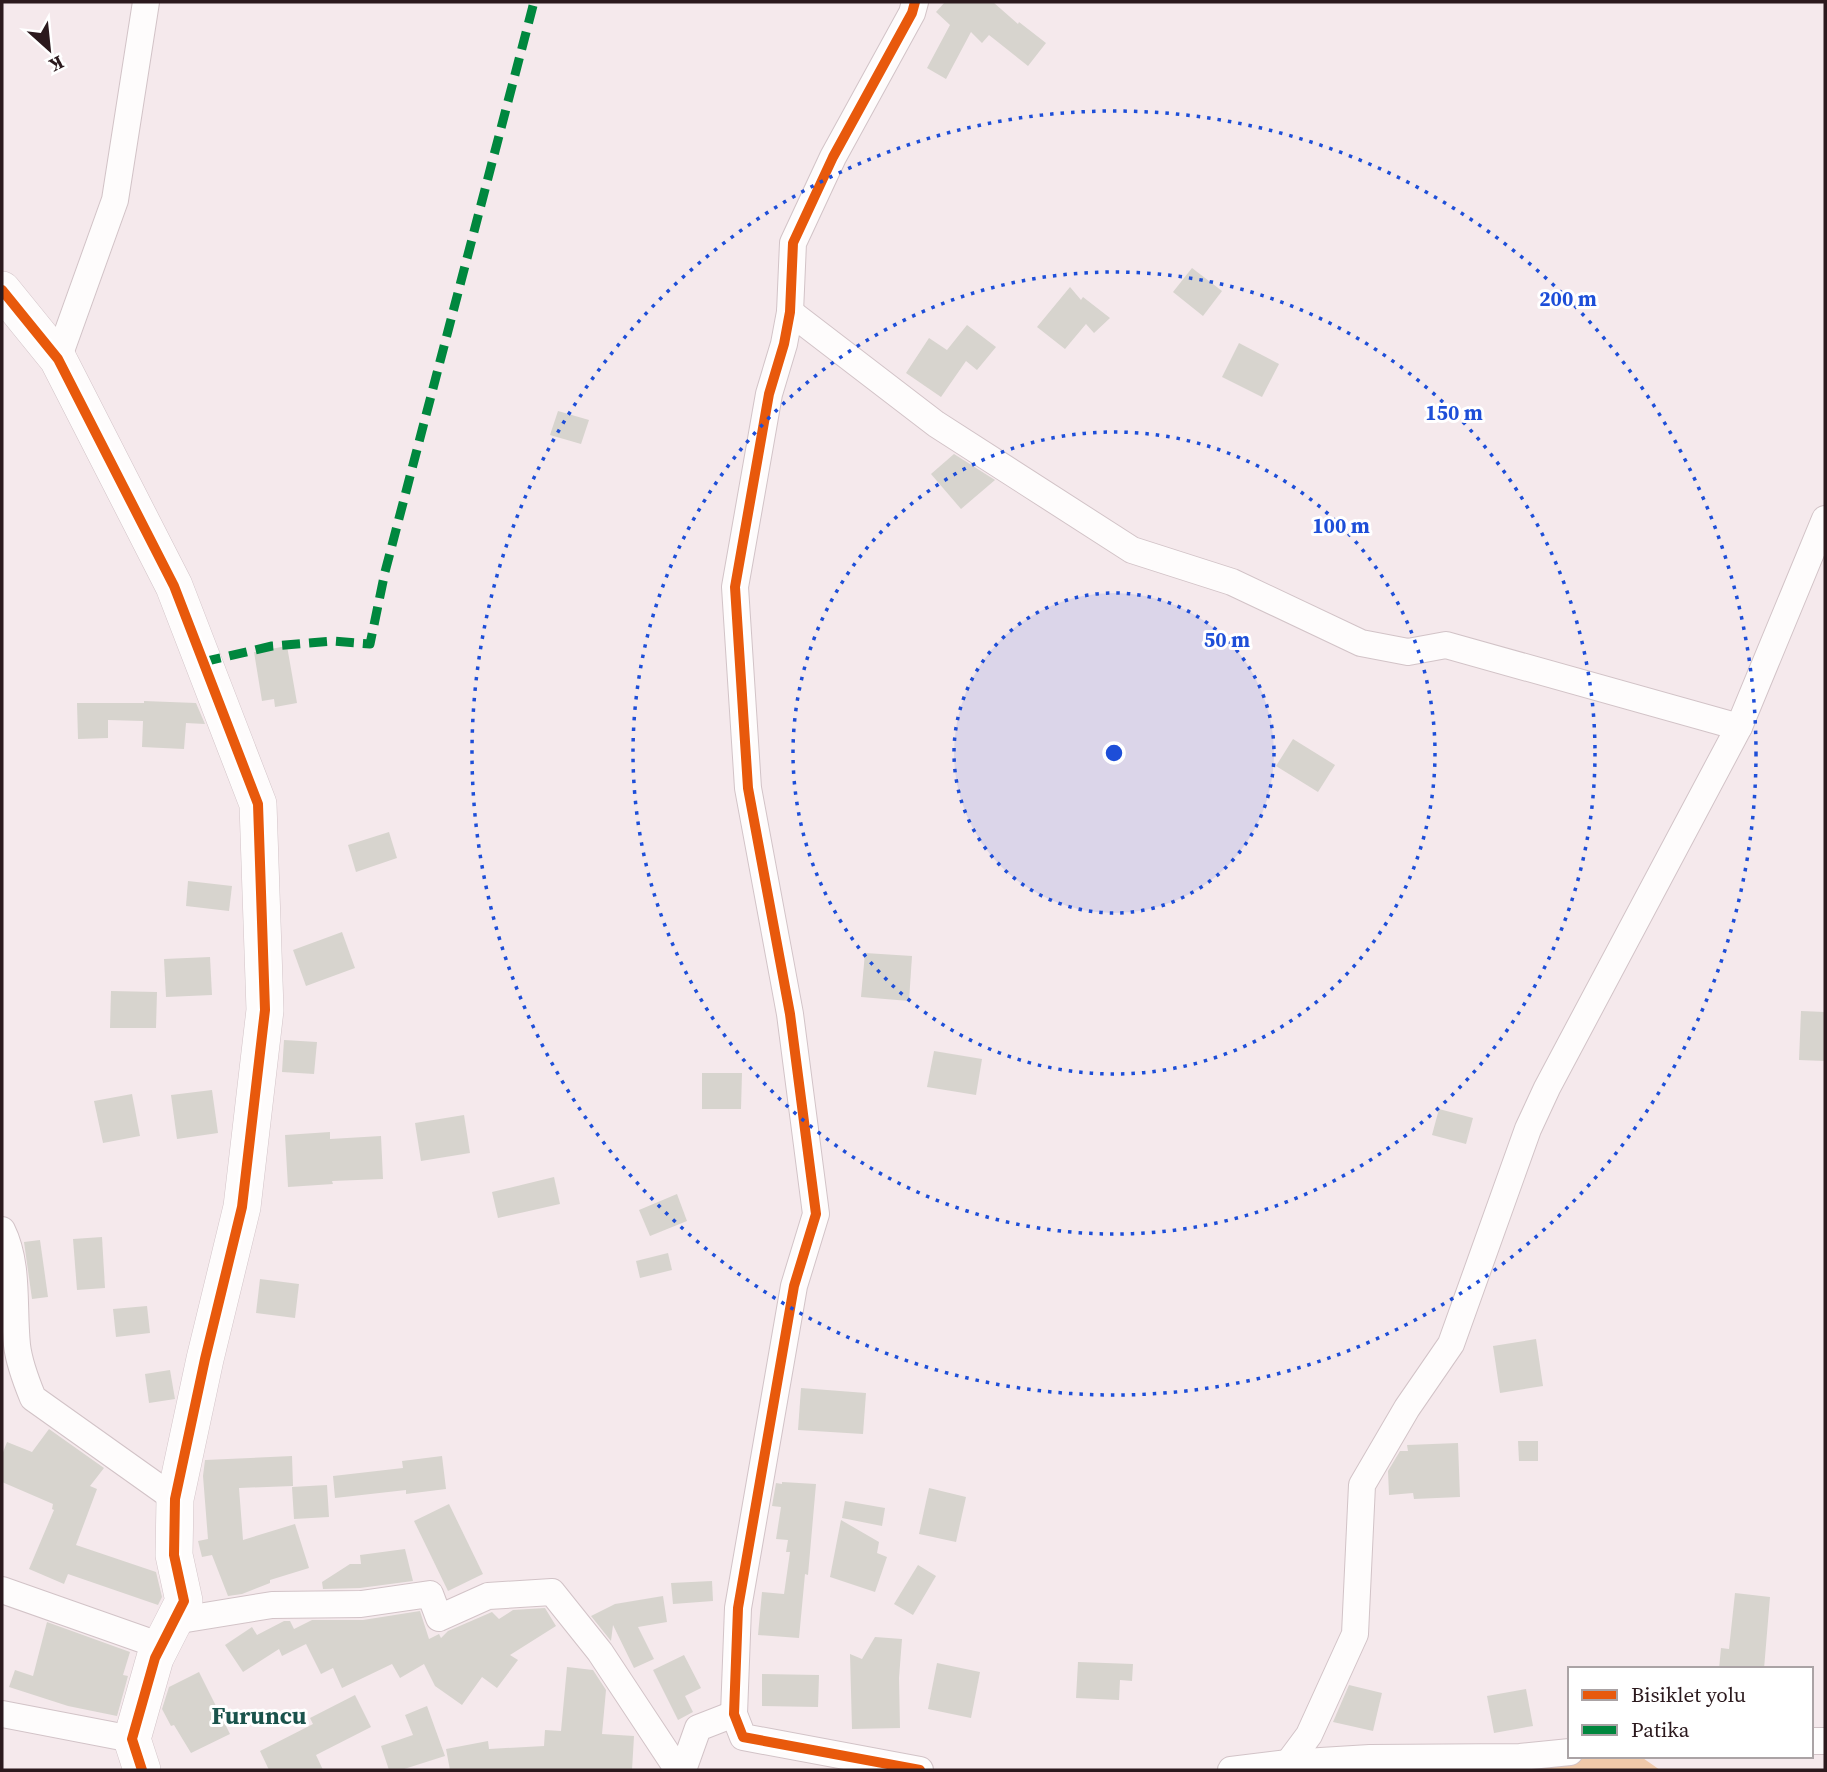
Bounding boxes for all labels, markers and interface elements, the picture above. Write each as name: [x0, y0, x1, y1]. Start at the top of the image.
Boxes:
north arrow: [14, 14, 84, 84]
text: K: [44, 50, 69, 79]
text: 200 m: [1539, 284, 1597, 313]
text: 150 m: [1425, 398, 1483, 427]
text: 100 m: [1312, 511, 1370, 540]
text: 50 m: [1204, 625, 1250, 654]
centre of rings: [1102, 741, 1126, 765]
legend: [1568, 1667, 1813, 1758]
text: Bisiklet yolu: [1631, 1680, 1746, 1709]
district label: Furuncu: [212, 1699, 307, 1732]
text: Patika: [1631, 1715, 1690, 1744]

